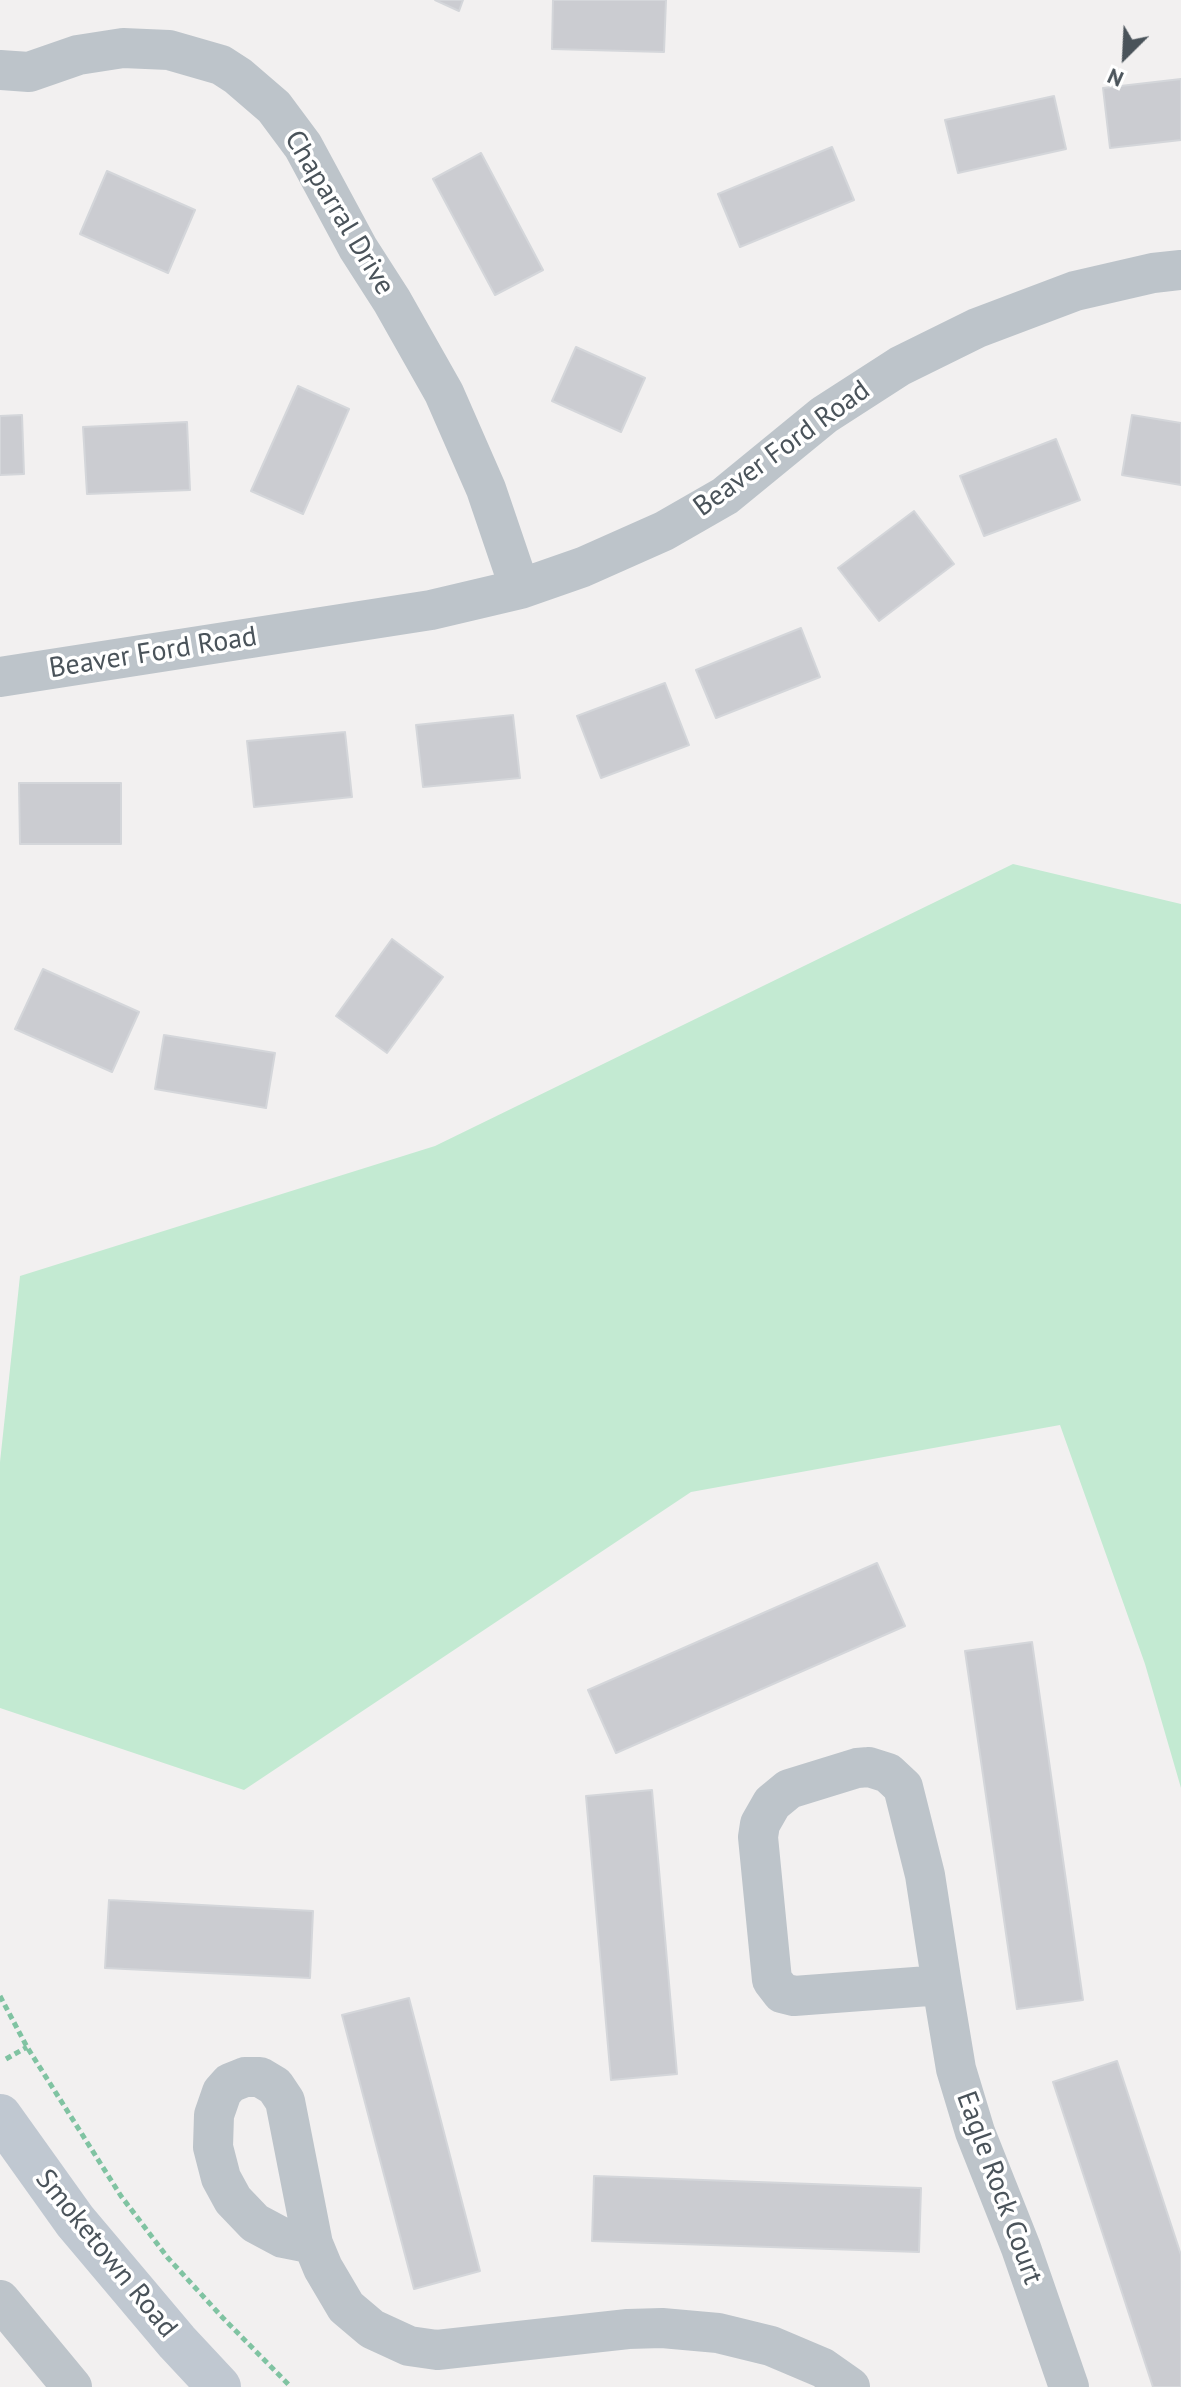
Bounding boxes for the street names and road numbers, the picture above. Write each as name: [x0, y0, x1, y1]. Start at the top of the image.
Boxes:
street label: Chaparral Drive: [277, 125, 401, 301]
street label: Beaver Ford Road: [687, 374, 877, 524]
street label: Beaver Ford Road: [47, 620, 259, 686]
street label: Eagle Rock Court: [949, 2087, 1049, 2289]
street label: Smoketown Road: [28, 2163, 184, 2345]

